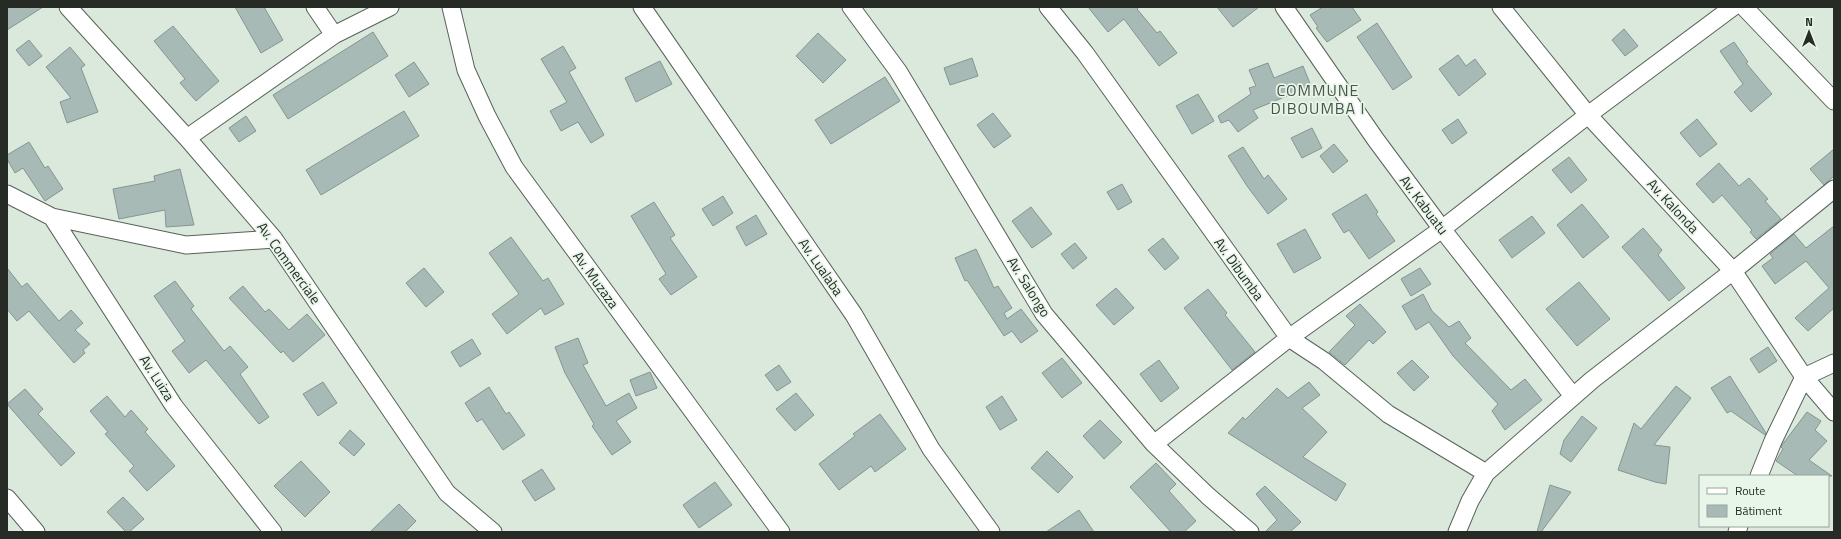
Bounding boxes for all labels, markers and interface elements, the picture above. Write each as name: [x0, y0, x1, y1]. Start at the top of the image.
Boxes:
north arrow: [1789, 12, 1829, 52]
text: N: [1805, 14, 1813, 30]
district label: COMMUNE DIBOUMBA I: [1270, 78, 1366, 120]
street label: Av. Kabuatu: [1395, 171, 1454, 239]
street label: Av. Kalonda: [1643, 174, 1704, 238]
street label: Av. Commerciale: [252, 217, 326, 308]
street label: Av. Dibumba: [1209, 233, 1269, 305]
street label: Av. Lualaba: [794, 234, 849, 300]
street label: Av. Muzaza: [568, 247, 624, 313]
street label: Av. Salongo: [1003, 252, 1056, 321]
street label: Av. Luiza: [135, 351, 180, 405]
legend: [1699, 475, 1829, 527]
text: Route: [1735, 481, 1765, 500]
text: Bâtiment: [1735, 501, 1783, 520]

